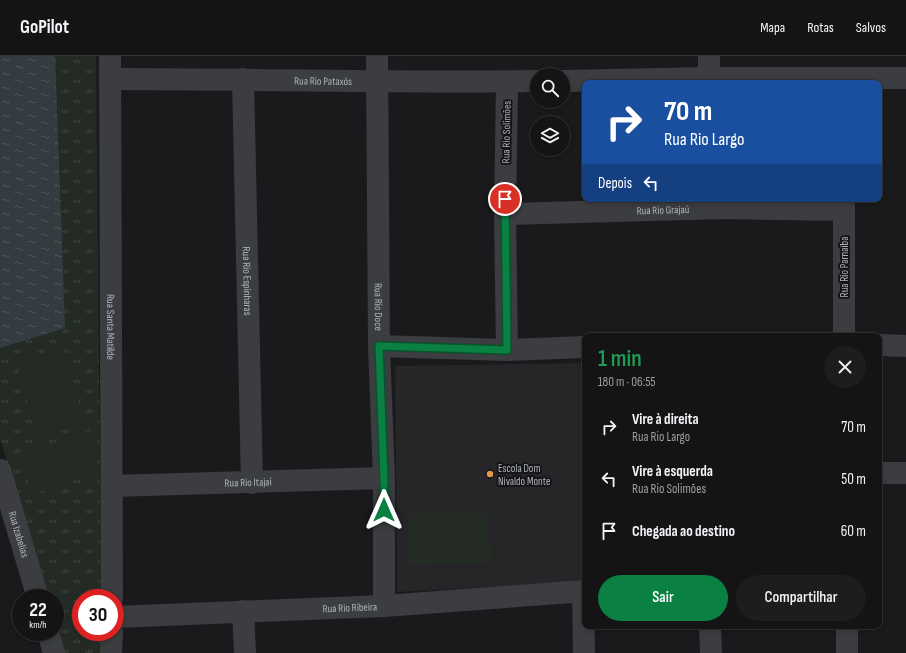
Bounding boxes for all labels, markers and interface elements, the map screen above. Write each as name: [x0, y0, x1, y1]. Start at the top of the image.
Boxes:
text: GoPilot: [20, 16, 69, 39]
text: Mapa: [760, 19, 785, 36]
text: Rotas: [807, 19, 834, 36]
text: Salvos: [856, 19, 886, 36]
map controls: [530, 68, 570, 156]
button: search: [530, 68, 570, 108]
street label: Rua Rio Pataxós: [294, 74, 352, 88]
text: 70 m: [664, 95, 712, 128]
icon: right: [598, 96, 650, 148]
street label: Rua Rio Solimões: [499, 101, 514, 163]
button: layers: [530, 116, 570, 156]
text: Rua Rio Largo: [664, 129, 744, 150]
icon: left: [640, 172, 662, 194]
text: Depois: [598, 174, 632, 193]
pin: [488, 182, 522, 216]
icon: arrive: [494, 188, 516, 210]
street label: Rua Rio Grajaú: [636, 203, 690, 217]
street label: Rua Rio Parnaíba: [838, 237, 851, 297]
street label: Rua Rio Espinharas: [240, 246, 254, 316]
street label: Rua Rio Doce: [372, 283, 385, 331]
street label: Rua Santa Matilde: [104, 294, 117, 360]
text: 1 min: [598, 344, 642, 373]
button: close: [824, 346, 866, 388]
text: 180 m · 06:55: [598, 374, 656, 390]
text: Vire à direita: [632, 410, 699, 429]
icon: right: [598, 416, 620, 438]
text: 70 m: [841, 418, 866, 437]
text: Rua Rio Largo: [632, 429, 690, 445]
place label: Escola Dom Nivaldo Monte: [498, 462, 551, 488]
text: Vire à esquerda: [632, 462, 713, 481]
icon: left: [598, 468, 620, 490]
marker: Escola Dom Nivaldo Monte: [485, 469, 495, 479]
text: 50 m: [841, 470, 866, 489]
street label: Rua Rio Itajaí: [224, 475, 273, 490]
text: Rua Rio Solimões: [632, 481, 706, 497]
position arrow: [363, 489, 405, 531]
street label: Rua Izabelias: [6, 510, 32, 559]
icon: arrive: [598, 520, 620, 542]
text: Chegada ao destino: [632, 522, 735, 541]
text: 60 m: [841, 522, 866, 541]
button: Sair: [598, 575, 728, 621]
button: Compartilhar: [736, 575, 866, 621]
speed limit sign: 30: [72, 589, 124, 641]
text: 22: [29, 598, 47, 622]
street label: Rua Rio Ribeira: [322, 600, 377, 616]
text: km/h: [29, 619, 47, 631]

